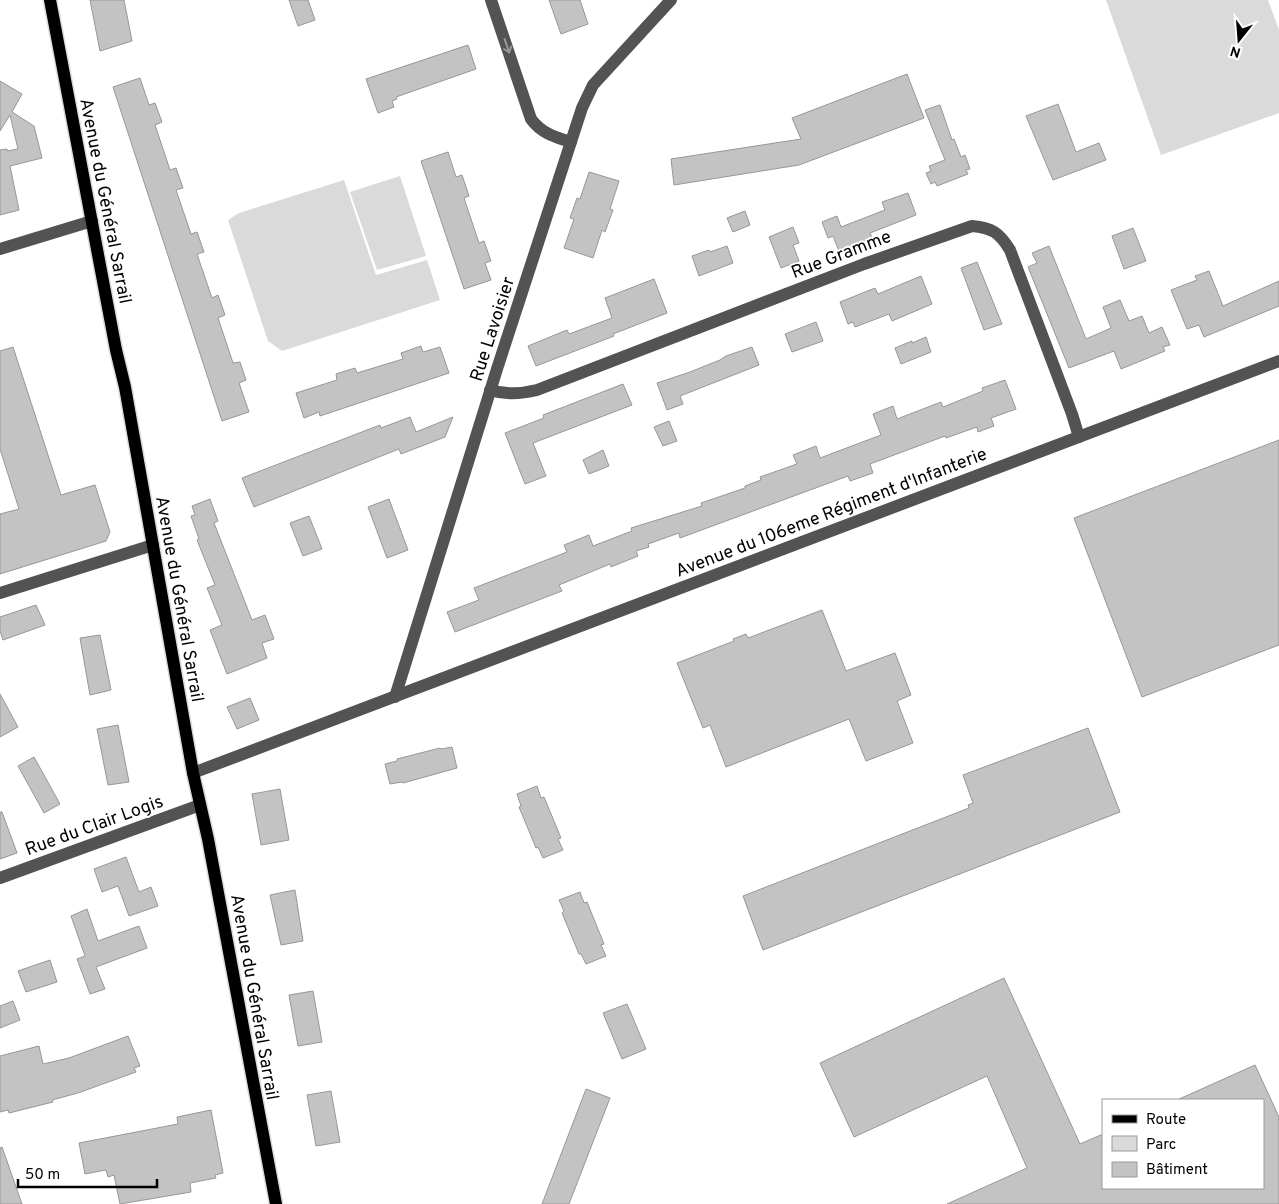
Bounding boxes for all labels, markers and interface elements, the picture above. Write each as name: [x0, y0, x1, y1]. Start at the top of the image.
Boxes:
north arrow: [1214, 15, 1264, 65]
one-way arrow: [503, 38, 512, 54]
text: N: [1228, 41, 1243, 61]
street label: Avenue du Général Sarrail: [73, 97, 136, 306]
street label: Rue Gramme: [788, 226, 895, 285]
street label: Rue Lavoisier: [466, 274, 521, 385]
street label: Avenue du 106eme Régiment d'Infanterie: [673, 443, 991, 584]
street label: Avenue du Général Sarrail: [149, 494, 208, 704]
street label: Rue du Clair Logis: [22, 791, 167, 862]
street label: Avenue du Général Sarrail: [224, 892, 283, 1102]
legend: [1102, 1099, 1264, 1189]
text: Route: [1146, 1111, 1186, 1130]
text: Parc: [1146, 1136, 1176, 1155]
scale bar: [18, 1156, 156, 1188]
text: Bâtiment: [1146, 1161, 1208, 1180]
text: 50 m: [25, 1166, 60, 1185]

